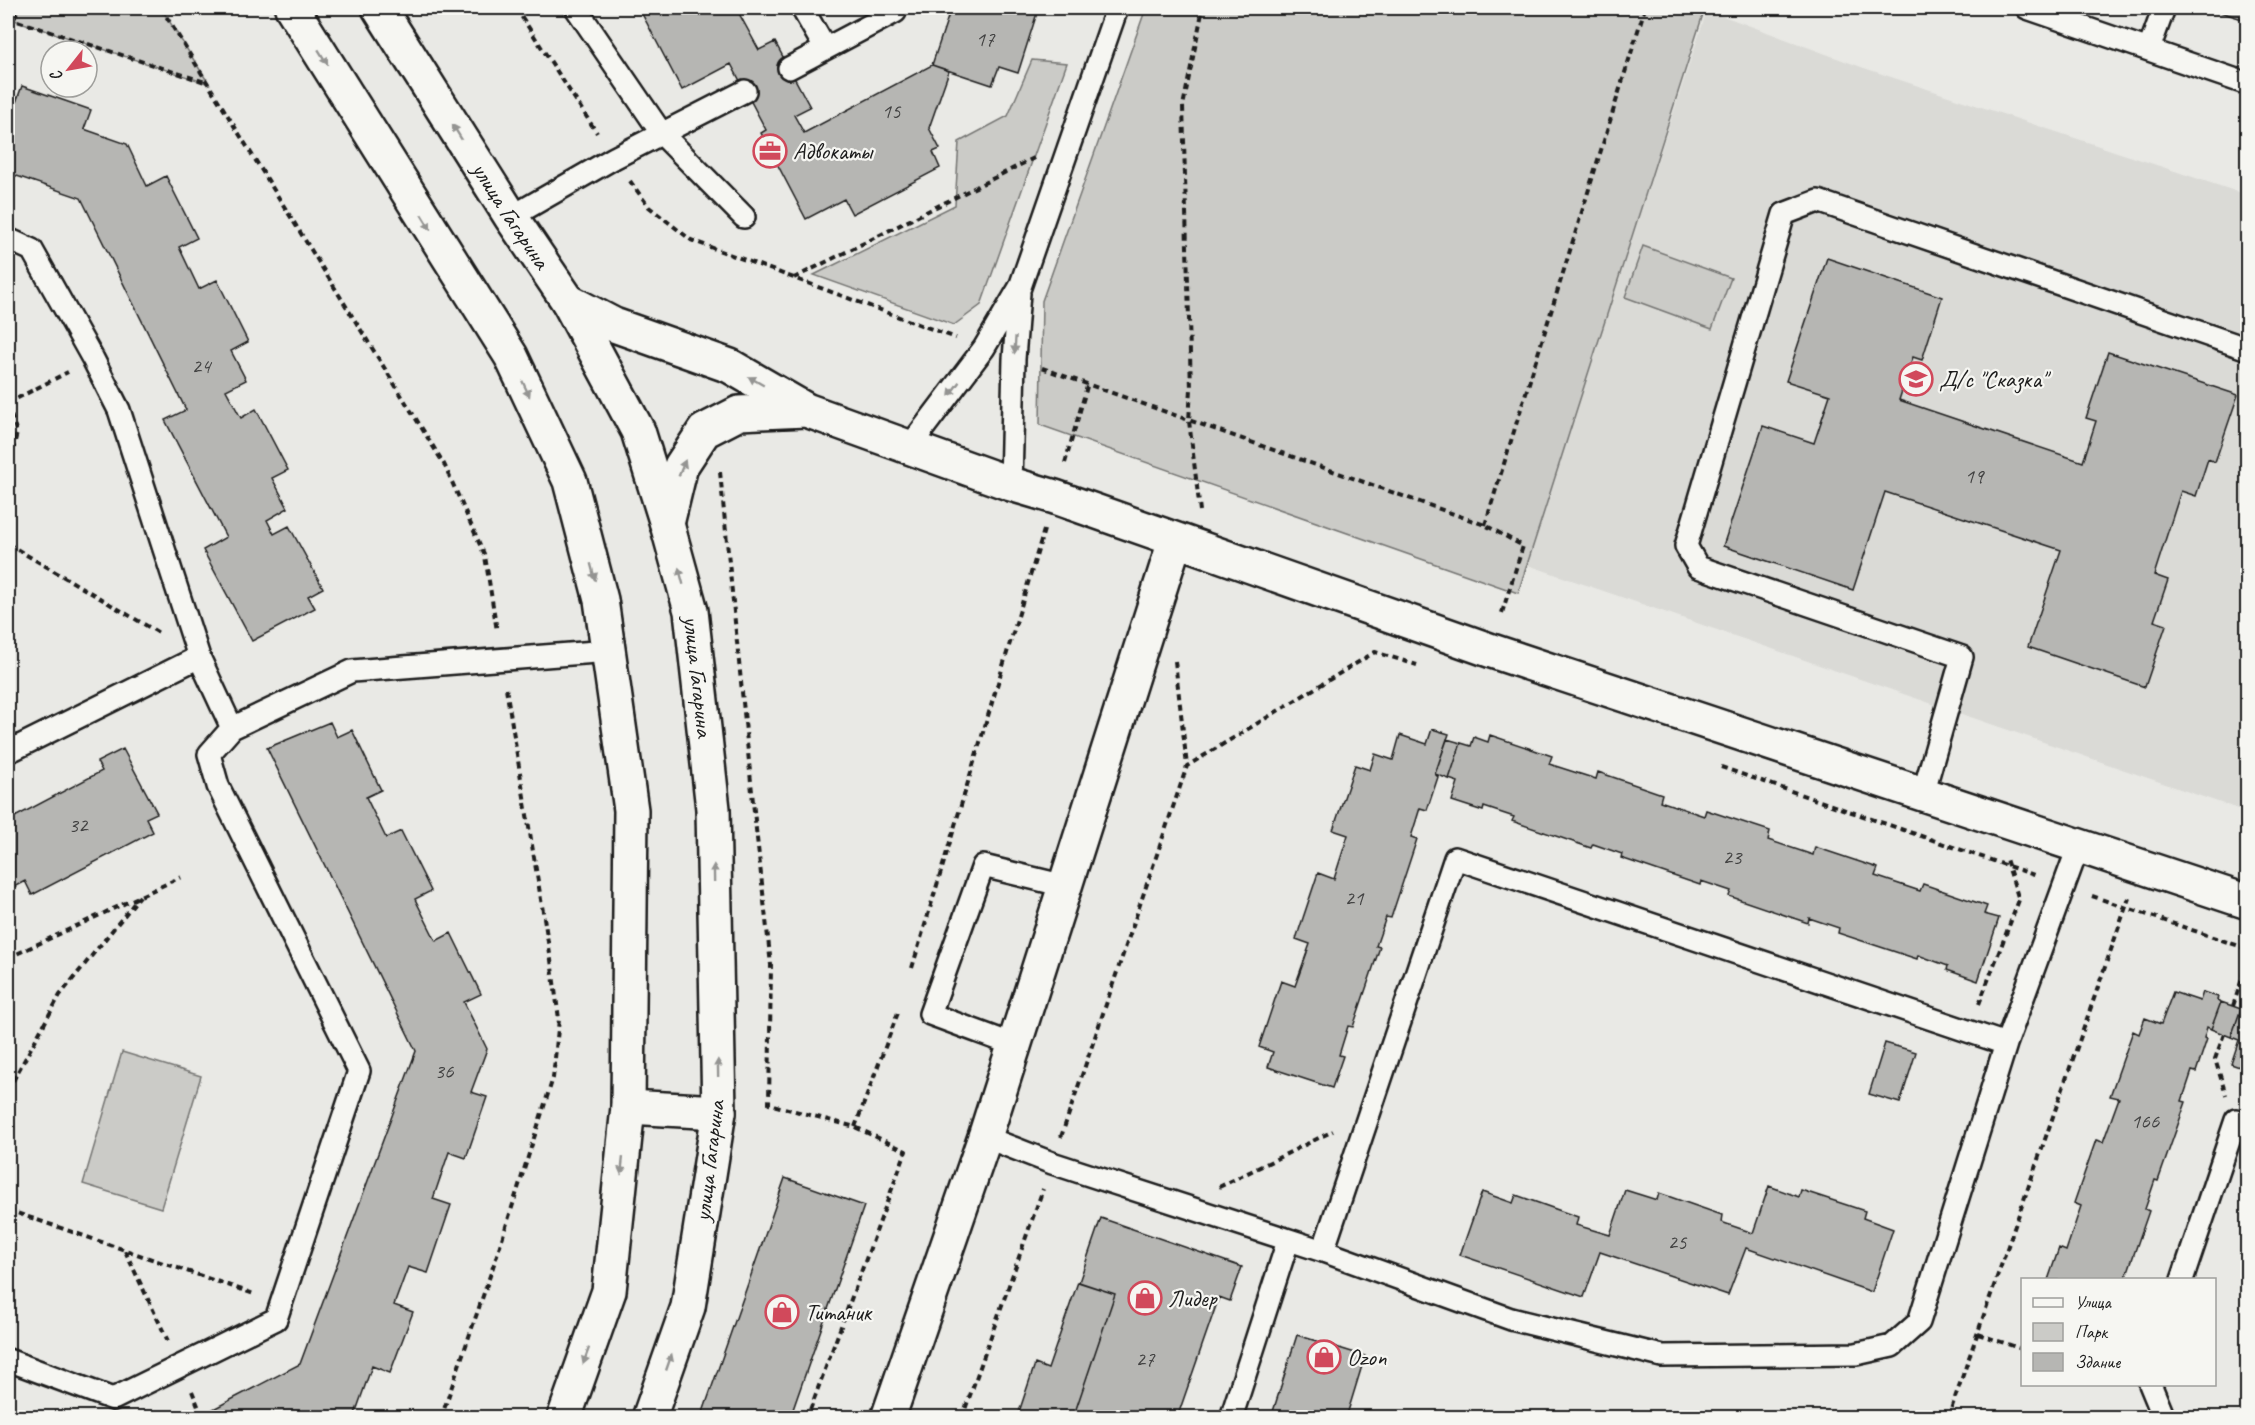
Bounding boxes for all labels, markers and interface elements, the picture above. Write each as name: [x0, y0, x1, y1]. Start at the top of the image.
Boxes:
house number: 17: [976, 26, 996, 52]
north arrow: [39, 39, 99, 99]
one-way arrow: [317, 49, 328, 65]
text: С: [45, 66, 68, 85]
house number: 15: [882, 98, 902, 124]
one-way arrow: [452, 124, 463, 140]
office icon: Адвокаты: [752, 133, 788, 169]
place label: Адвокаты: [793, 136, 875, 166]
street label: улица Гагарина: [464, 155, 558, 276]
one-way arrow: [421, 214, 432, 230]
one-way arrow: [1011, 336, 1020, 355]
house number: 24: [192, 353, 213, 379]
school or university icon: Д/с "Сказка": [1898, 361, 1934, 397]
place label: Д/с "Сказка": [1939, 364, 2052, 394]
one-way arrow: [747, 376, 764, 386]
one-way arrow: [522, 381, 531, 398]
one-way arrow: [948, 381, 960, 396]
one-way arrow: [678, 459, 688, 477]
house number: 19: [1965, 463, 1985, 489]
one-way arrow: [589, 562, 599, 581]
one-way arrow: [676, 567, 686, 585]
street label: улица Гагарина: [676, 612, 720, 740]
house number: 32: [69, 812, 89, 838]
house number: 23: [1723, 844, 1743, 870]
one-way arrow: [709, 864, 719, 883]
house number: 21: [1345, 885, 1365, 911]
house number: 36: [435, 1058, 454, 1084]
one-way arrow: [713, 1059, 723, 1078]
street label: улица Гагарина: [686, 1097, 731, 1225]
house number: 166: [2131, 1108, 2160, 1134]
one-way arrow: [617, 1156, 627, 1175]
house number: 25: [1668, 1229, 1688, 1255]
legend: [2021, 1278, 2216, 1386]
shop icon: Лидер: [1127, 1280, 1163, 1316]
place label: Лидер: [1168, 1283, 1218, 1313]
text: Улица: [2075, 1291, 2112, 1313]
shop icon: Титаник: [764, 1294, 800, 1330]
place label: Титаник: [805, 1297, 873, 1327]
text: Парк: [2075, 1321, 2109, 1343]
shop icon: Ozon: [1306, 1339, 1342, 1375]
place label: Ozon: [1347, 1342, 1387, 1372]
house number: 27: [1136, 1346, 1156, 1372]
one-way arrow: [581, 1347, 591, 1365]
text: Здание: [2075, 1351, 2121, 1373]
one-way arrow: [664, 1353, 674, 1371]

